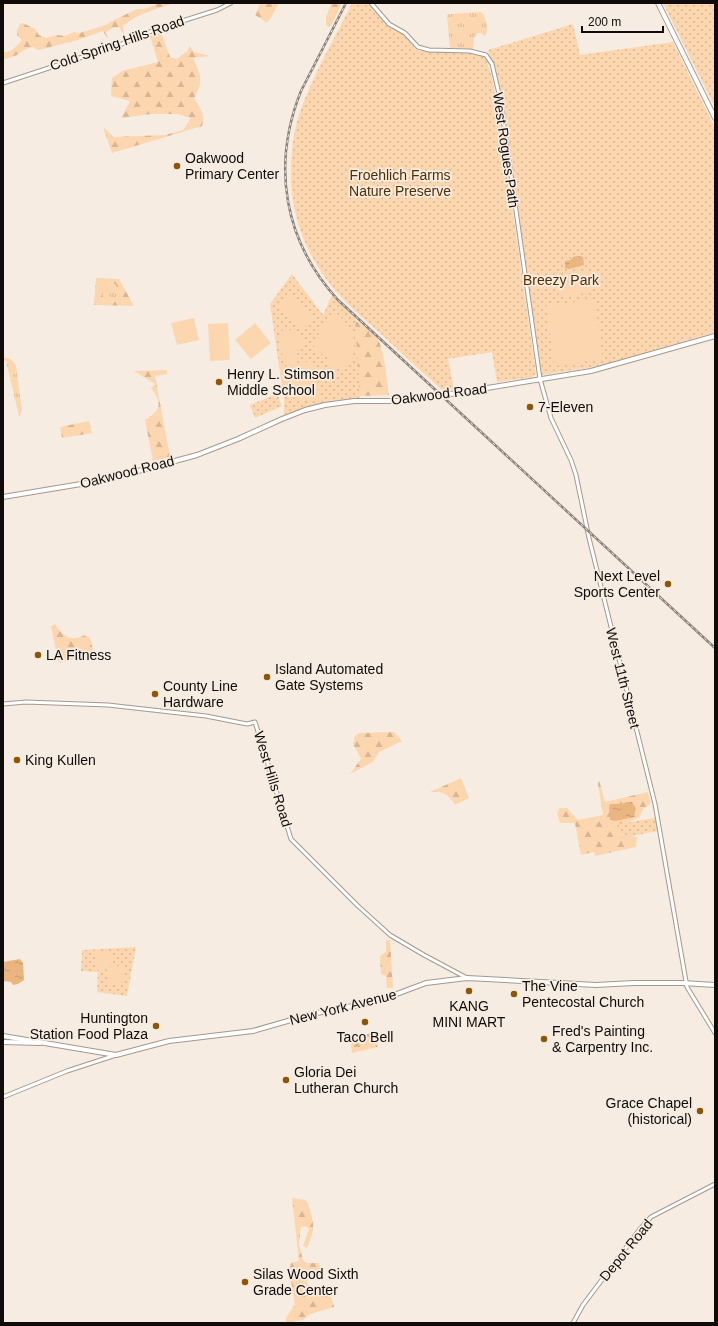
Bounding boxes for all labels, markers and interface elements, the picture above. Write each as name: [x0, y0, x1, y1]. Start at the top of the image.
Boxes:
scale bar: [582, 8, 663, 34]
street label: Cold Spring Hills Road: [48, 13, 186, 73]
text: 200 m: [588, 15, 621, 29]
street label: West Rogues Path: [490, 91, 522, 209]
place label: Oakwood Primary Center: [185, 150, 279, 182]
marker: Oakwood Primary Center: [172, 161, 182, 171]
park label: Froehlich Farms Nature Preserve: [349, 167, 451, 199]
park label: Breezy Park: [523, 272, 600, 288]
place label: Henry L. Stimson Middle School: [227, 366, 334, 398]
marker: Henry L. Stimson Middle School: [214, 377, 224, 387]
street label: Oakwood Road: [390, 380, 488, 408]
place label: 7-Eleven: [538, 399, 593, 415]
marker: 7-Eleven: [525, 402, 535, 412]
street label: Oakwood Road: [78, 453, 176, 491]
place label: Next Level Sports Center: [574, 568, 660, 600]
marker: Next Level Sports Center: [663, 579, 673, 589]
street label: West 11th Street: [603, 626, 643, 730]
place label: LA Fitness: [46, 647, 111, 663]
marker: LA Fitness: [33, 650, 43, 660]
place label: Island Automated Gate Systems: [275, 661, 383, 693]
marker: Island Automated Gate Systems: [262, 672, 272, 682]
place label: County Line Hardware: [163, 678, 238, 710]
marker: County Line Hardware: [150, 689, 160, 699]
street label: West Hills Road: [251, 729, 295, 829]
place label: King Kullen: [25, 752, 96, 768]
marker: King Kullen: [12, 755, 22, 765]
place label: The Vine Pentecostal Church: [522, 978, 644, 1010]
street label: New York Avenue: [288, 986, 398, 1028]
marker: KANG MINI MART: [464, 986, 474, 996]
marker: The Vine Pentecostal Church: [509, 989, 519, 999]
place label: KANG MINI MART: [433, 998, 506, 1030]
place label: Huntington Station Food Plaza: [30, 1010, 148, 1042]
marker: Taco Bell: [360, 1017, 370, 1027]
marker: Huntington Station Food Plaza: [151, 1021, 161, 1031]
place label: Fred's Painting & Carpentry Inc.: [552, 1023, 653, 1055]
place label: Taco Bell: [337, 1029, 393, 1045]
marker: Fred's Painting & Carpentry Inc.: [539, 1034, 549, 1044]
place label: Gloria Dei Lutheran Church: [294, 1064, 398, 1096]
marker: Gloria Dei Lutheran Church: [281, 1075, 291, 1085]
place label: Grace Chapel (historical): [606, 1095, 692, 1127]
marker: Grace Chapel (historical): [695, 1106, 705, 1116]
street label: Depot Road: [596, 1216, 656, 1284]
place label: Silas Wood Sixth Grade Center: [253, 1266, 359, 1298]
marker: Silas Wood Sixth Grade Center: [240, 1277, 250, 1287]

